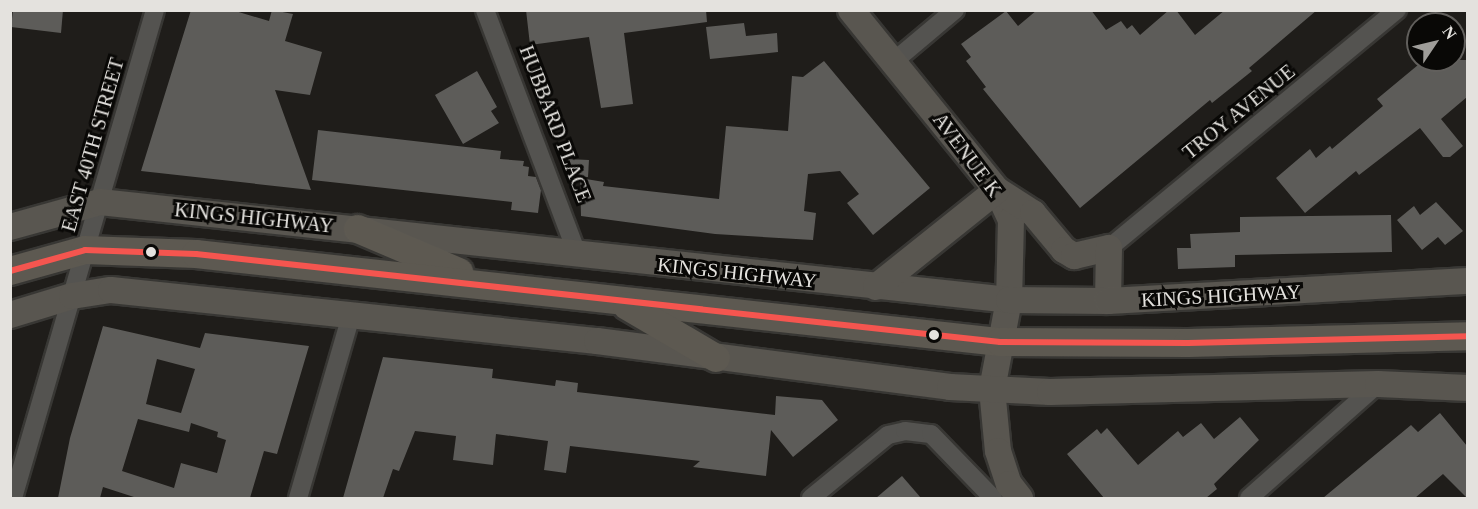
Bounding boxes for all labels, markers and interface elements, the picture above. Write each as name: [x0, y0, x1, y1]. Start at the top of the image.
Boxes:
north arrow: [1406, 12, 1466, 72]
text: N: [1439, 23, 1460, 42]
street label: HUBBARD PLACE: [514, 42, 596, 206]
street label: EAST 40TH STREET: [57, 55, 129, 235]
street label: TROY AVENUE: [1177, 59, 1301, 165]
street label: AVENUE K: [928, 108, 1006, 202]
street label: KINGS HIGHWAY: [173, 198, 335, 238]
unlabelled marker: [145, 246, 157, 258]
street label: KINGS HIGHWAY: [656, 253, 818, 293]
street label: KINGS HIGHWAY: [1141, 280, 1301, 312]
unlabelled marker: [928, 329, 940, 341]

